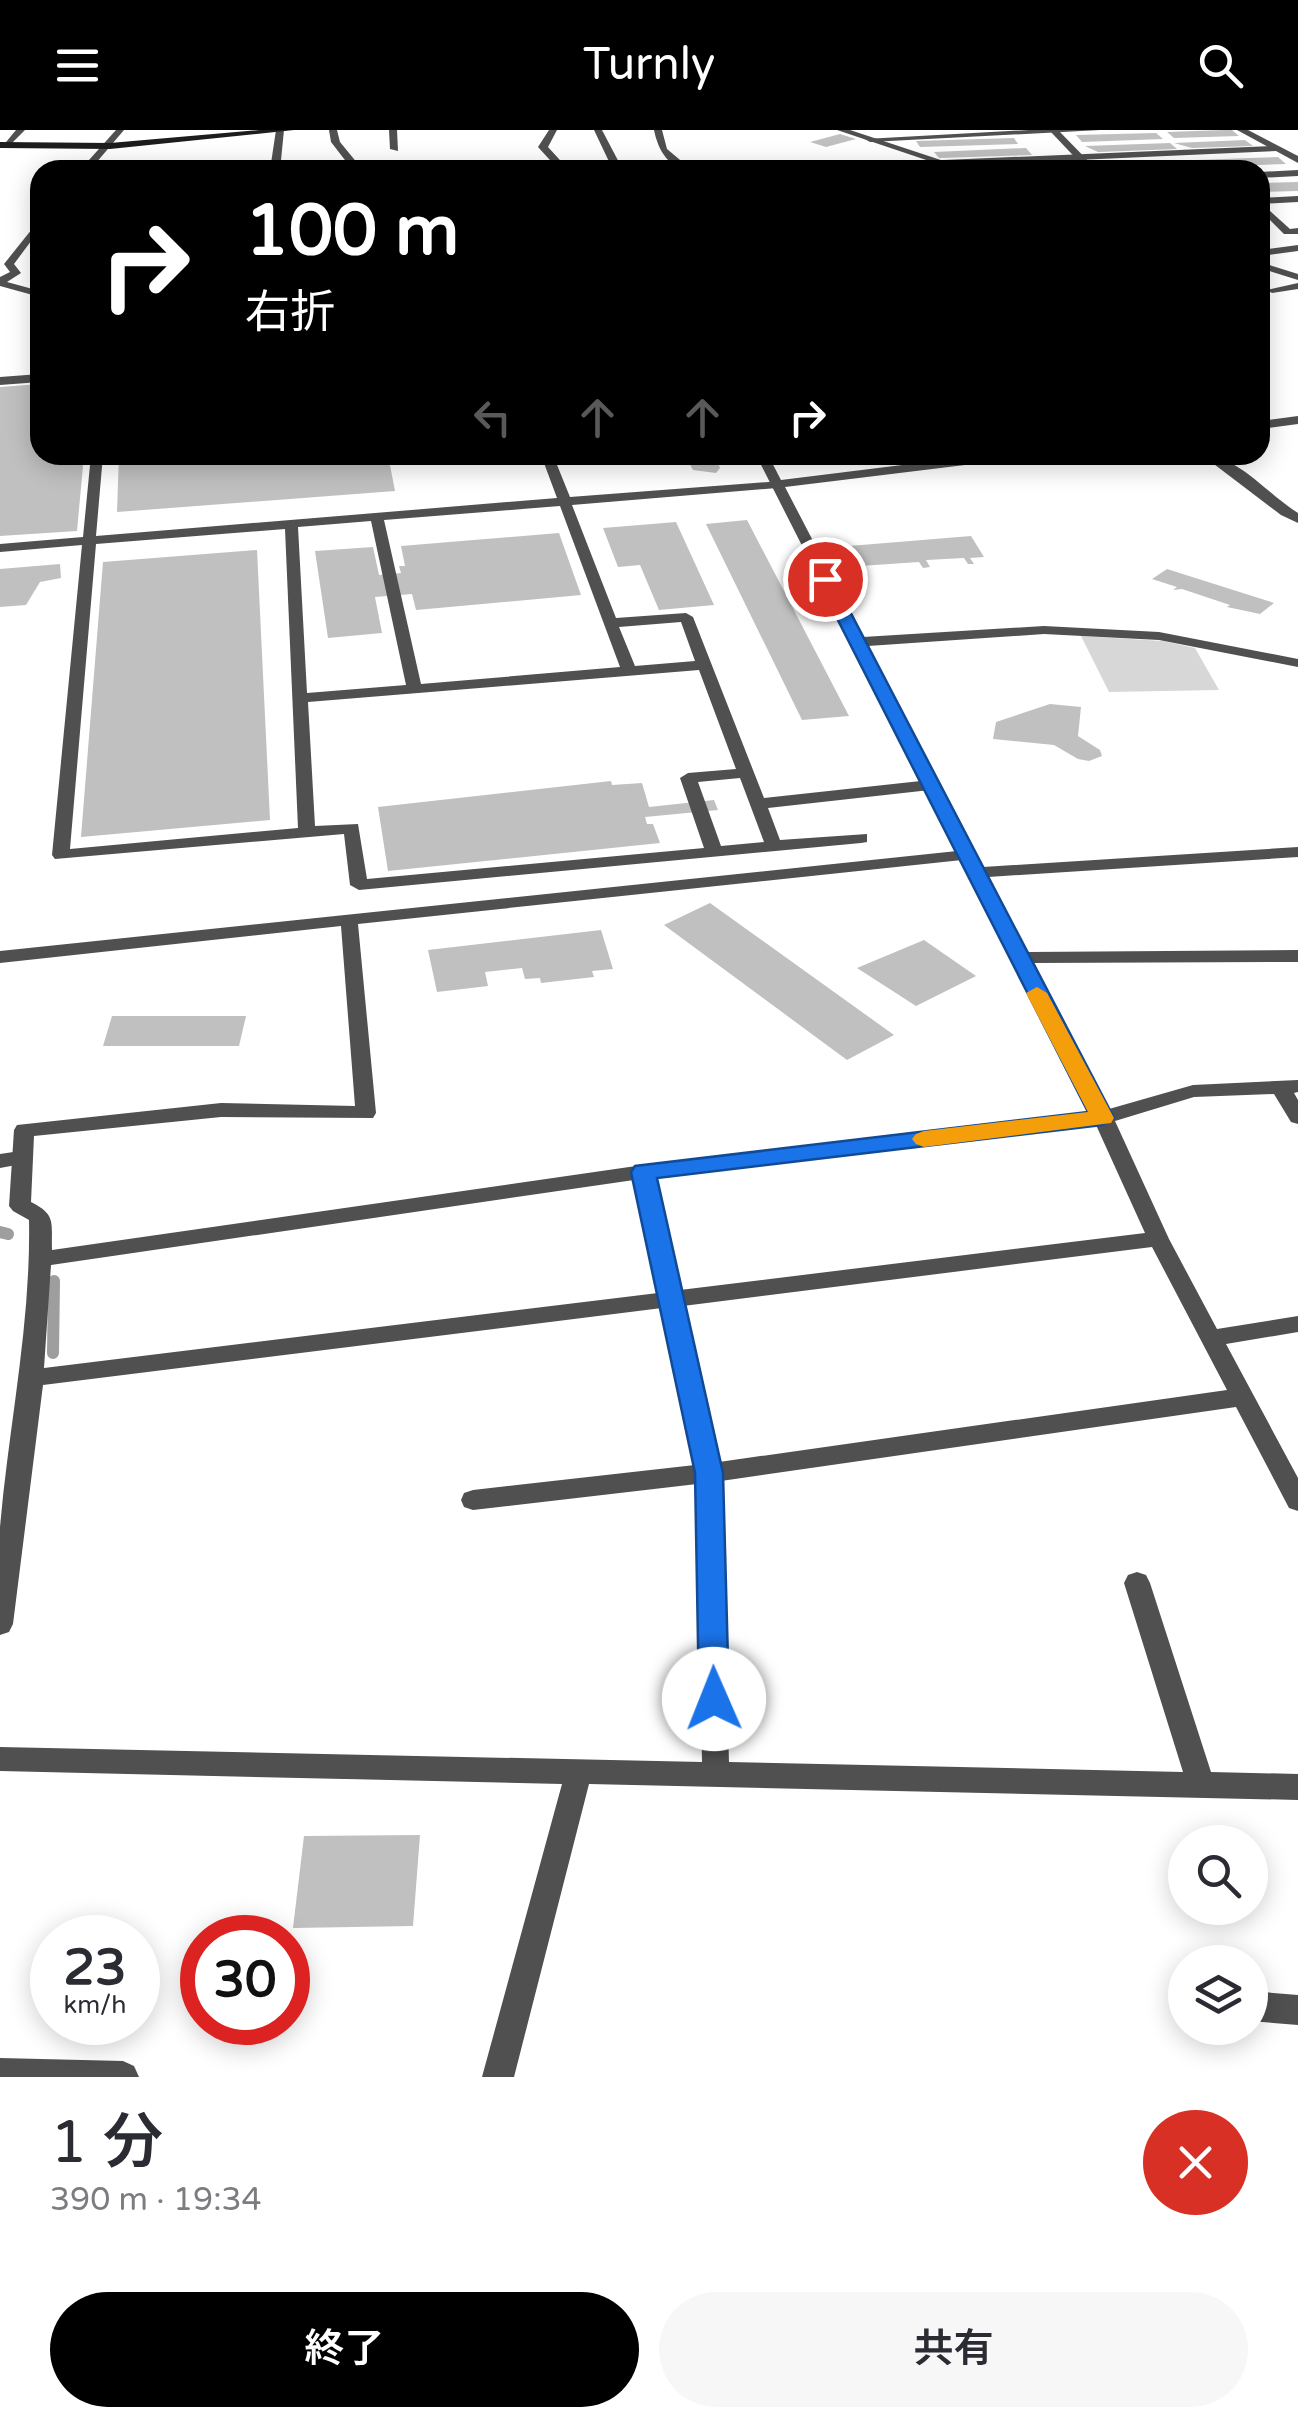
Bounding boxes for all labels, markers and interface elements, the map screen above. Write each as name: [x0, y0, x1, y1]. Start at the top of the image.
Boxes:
icon: menu: [50, 38, 105, 93]
text: Turnly: [583, 38, 715, 92]
icon: search: [1193, 38, 1248, 93]
text: 100 m: [245, 190, 459, 274]
icon: right: [80, 200, 210, 330]
text: 右折: [245, 286, 335, 340]
icon: left: [465, 390, 520, 445]
icon: ahead: [570, 390, 625, 445]
icon: ahead: [675, 390, 730, 445]
icon: right: [780, 390, 835, 445]
pin: [783, 537, 868, 622]
icon: arrive: [798, 552, 853, 607]
position arrow: [662, 1647, 766, 1751]
map controls: [1168, 1825, 1268, 2045]
button: search: [1168, 1825, 1268, 1925]
speed limit sign: 30: [180, 1915, 310, 2045]
text: 23: [64, 1938, 126, 1998]
button: layers: [1168, 1945, 1268, 2045]
text: km/h: [64, 1990, 126, 2020]
text: 1 分: [50, 2107, 163, 2179]
button: close: [1143, 2110, 1248, 2215]
text: 390 m · 19:34: [50, 2181, 262, 2219]
button: 終了: [50, 2292, 639, 2407]
button: 共有: [659, 2292, 1248, 2407]

